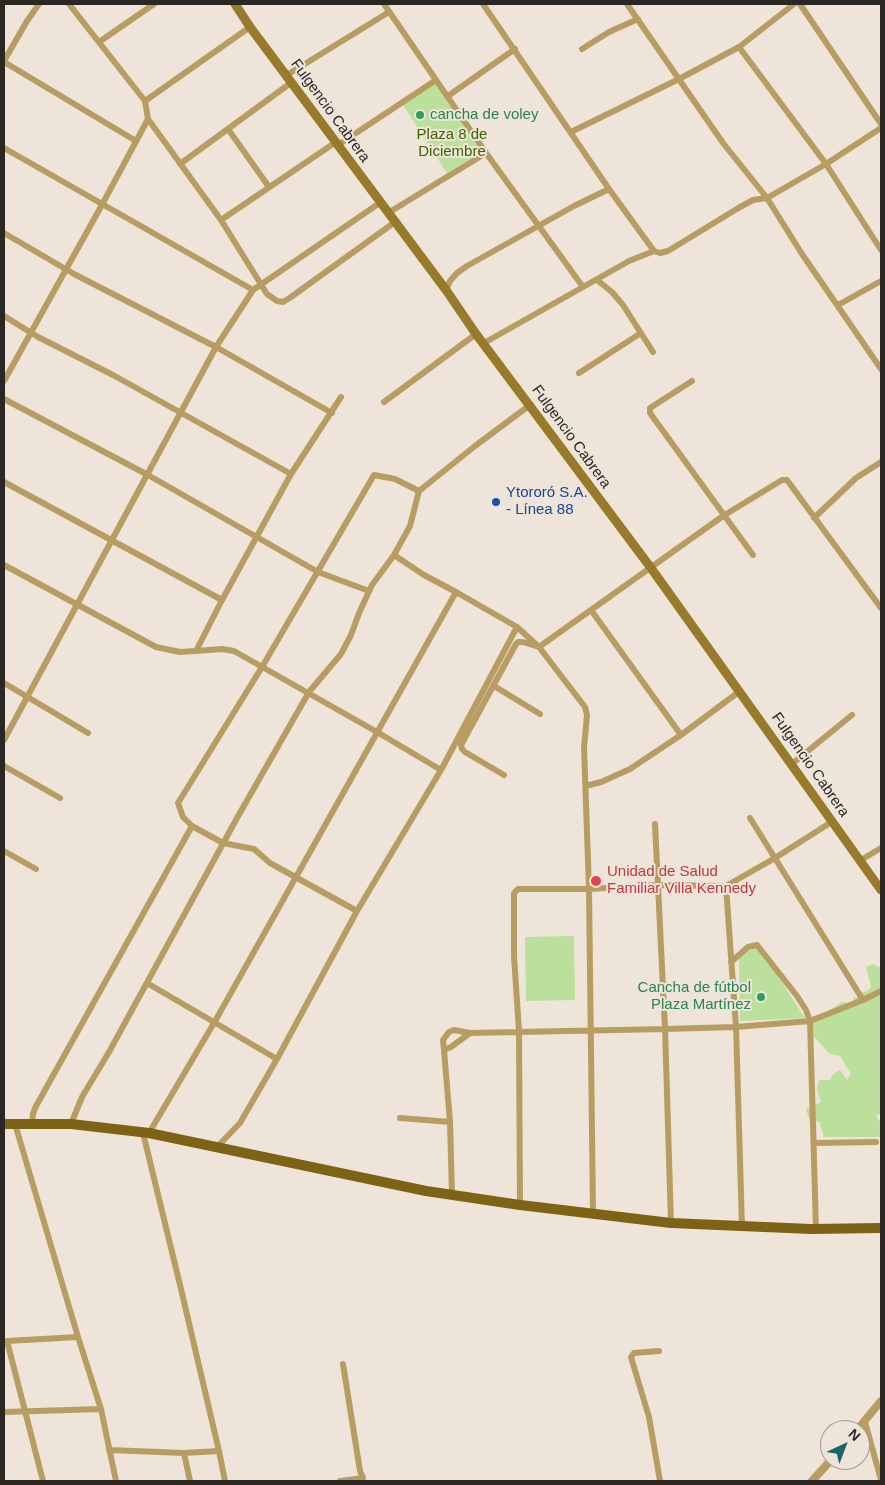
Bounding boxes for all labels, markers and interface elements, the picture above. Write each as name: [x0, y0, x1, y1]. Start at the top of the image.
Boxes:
street label: Fulgencio Cabrera: [286, 56, 374, 166]
place label: cancha de voley: [430, 106, 538, 124]
marker: cancha de voley: [414, 109, 426, 121]
park label: Plaza 8 de Diciembre: [417, 126, 487, 161]
street label: Fulgencio Cabrera: [527, 382, 615, 492]
place label: Ytororó S.A. - Línea 88: [506, 484, 588, 519]
marker: Ytororó S.A. - Línea 88: [490, 496, 502, 508]
street label: Fulgencio Cabrera: [767, 709, 853, 821]
place label: Unidad de Salud Familiar Villa Kennedy: [607, 863, 756, 898]
marker: Unidad de Salud Familiar Villa Kennedy: [589, 874, 603, 888]
place label: Cancha de fútbol Plaza Martínez: [638, 979, 751, 1014]
marker: Cancha de fútbol Plaza Martínez: [755, 991, 767, 1003]
north arrow: [820, 1420, 870, 1470]
text: N: [845, 1425, 864, 1444]

